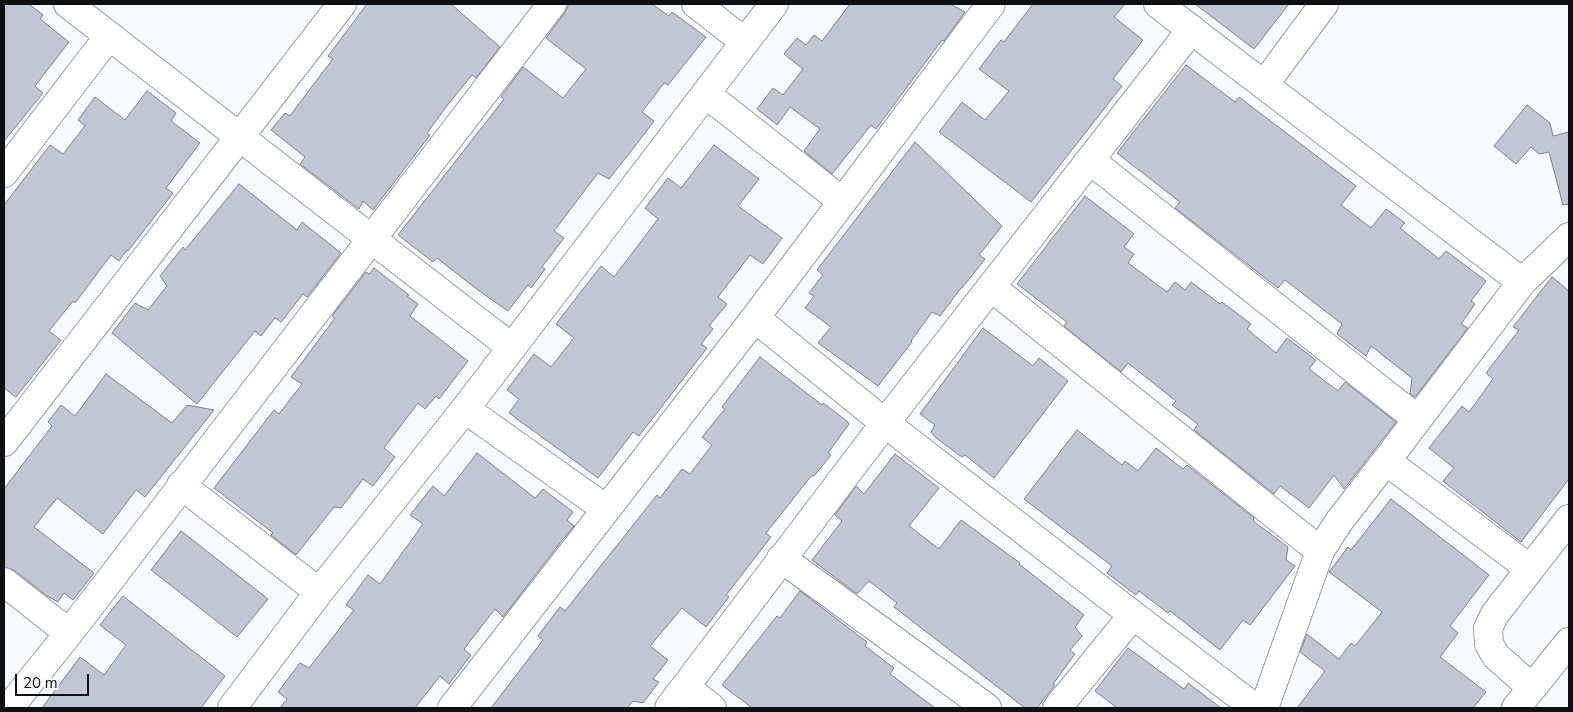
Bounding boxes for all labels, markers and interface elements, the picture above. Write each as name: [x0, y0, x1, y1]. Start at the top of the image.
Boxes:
scale bar: [18, 664, 91, 696]
text: 20 m: [23, 673, 58, 693]

